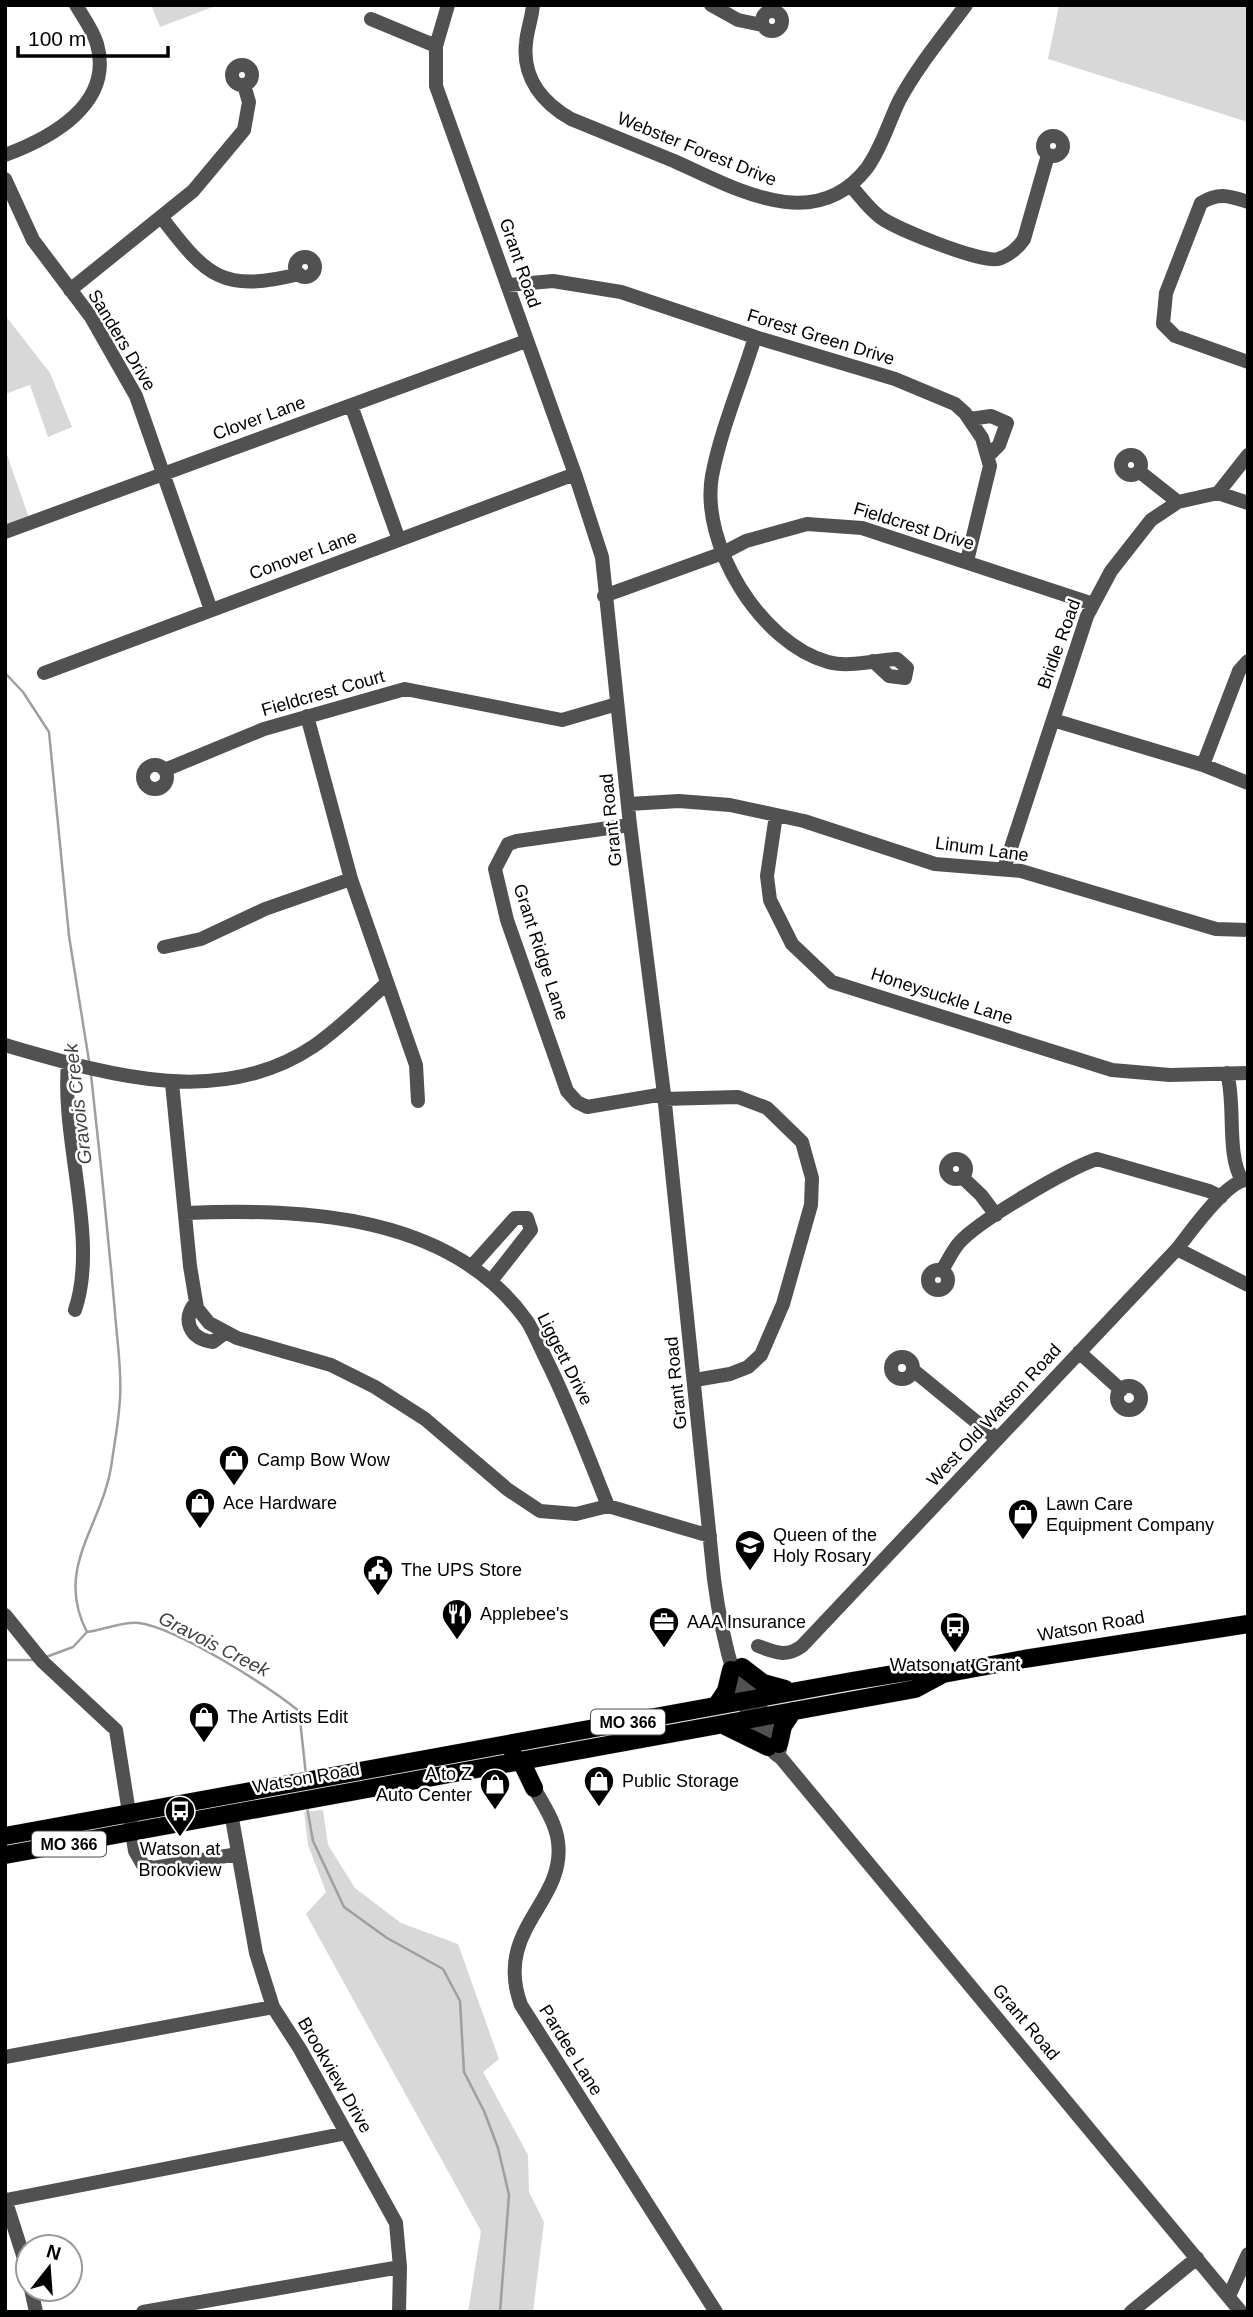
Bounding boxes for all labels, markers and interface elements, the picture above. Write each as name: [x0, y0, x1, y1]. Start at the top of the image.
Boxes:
scale bar: [18, 14, 168, 58]
text: 100 m: [28, 27, 86, 50]
street label: Webster Forest Drive: [615, 108, 779, 190]
street label: Grant Road: [495, 216, 545, 310]
street label: Sanders Drive: [84, 286, 160, 394]
street label: Forest Green Drive: [745, 305, 897, 369]
street label: Clover Lane: [210, 392, 308, 444]
street label: Fieldcrest Drive: [851, 498, 977, 554]
street label: Conover Lane: [246, 526, 360, 584]
street label: Bridle Road: [1034, 596, 1084, 692]
street label: Fieldcrest Court: [259, 666, 387, 720]
street label: Grant Road: [596, 773, 626, 867]
street label: Linum Lane: [934, 833, 1030, 865]
street label: Grant Ridge Lane: [510, 881, 572, 1023]
street label: Honeysuckle Lane: [868, 964, 1016, 1028]
water label: Gravois Creek: [60, 1041, 96, 1166]
street label: Liggett Drive: [533, 1309, 597, 1409]
street label: Grant Road: [661, 1336, 691, 1430]
street label: West Old Watson Road: [923, 1340, 1065, 1490]
shop icon: Camp Bow Wow: [217, 1443, 251, 1487]
place label: Camp Bow Wow: [257, 1450, 391, 1470]
shop icon: Ace Hardware: [183, 1486, 217, 1530]
place label: Ace Hardware: [223, 1493, 337, 1513]
place label: Lawn Care Equipment Company: [1046, 1494, 1214, 1535]
shop icon: Lawn Care Equipment Company: [1006, 1497, 1040, 1541]
place label: Queen of the Holy Rosary: [773, 1525, 877, 1566]
school or university icon: Queen of the Holy Rosary: [733, 1528, 767, 1572]
public building icon: The UPS Store: [361, 1553, 395, 1597]
place label: The UPS Store: [401, 1560, 522, 1580]
restaurant icon: Applebee's: [440, 1597, 474, 1641]
place label: Applebee's: [480, 1604, 569, 1624]
office icon: AAA Insurance: [647, 1605, 681, 1649]
water label: Gravois Creek: [155, 1607, 274, 1682]
street label: Watson Road: [1036, 1607, 1146, 1645]
bus stop icon: Watson at Grant: [938, 1610, 972, 1654]
place label: AAA Insurance: [687, 1612, 806, 1632]
place label: Watson at Grant: [890, 1655, 1020, 1675]
shop icon: The Artists Edit: [187, 1700, 221, 1744]
place label: The Artists Edit: [227, 1707, 348, 1727]
road number: MO 366: [591, 1710, 665, 1734]
street label: Watson Road: [251, 1759, 361, 1797]
place label: A to Z Auto Center: [376, 1764, 472, 1805]
shop icon: Public Storage: [582, 1764, 616, 1808]
shop icon: A to Z Auto Center: [478, 1767, 512, 1811]
place label: Public Storage: [622, 1771, 739, 1791]
bus stop icon: Watson at Brookview: [163, 1794, 197, 1838]
road number: MO 366: [32, 1832, 106, 1856]
place label: Watson at Brookview: [138, 1839, 223, 1880]
street label: Grant Road: [988, 1980, 1064, 2064]
street label: Pardee Lane: [535, 2001, 607, 2099]
street label: Brookview Drive: [294, 2014, 376, 2136]
north arrow: [14, 2233, 84, 2303]
text: N: [44, 2240, 63, 2264]

